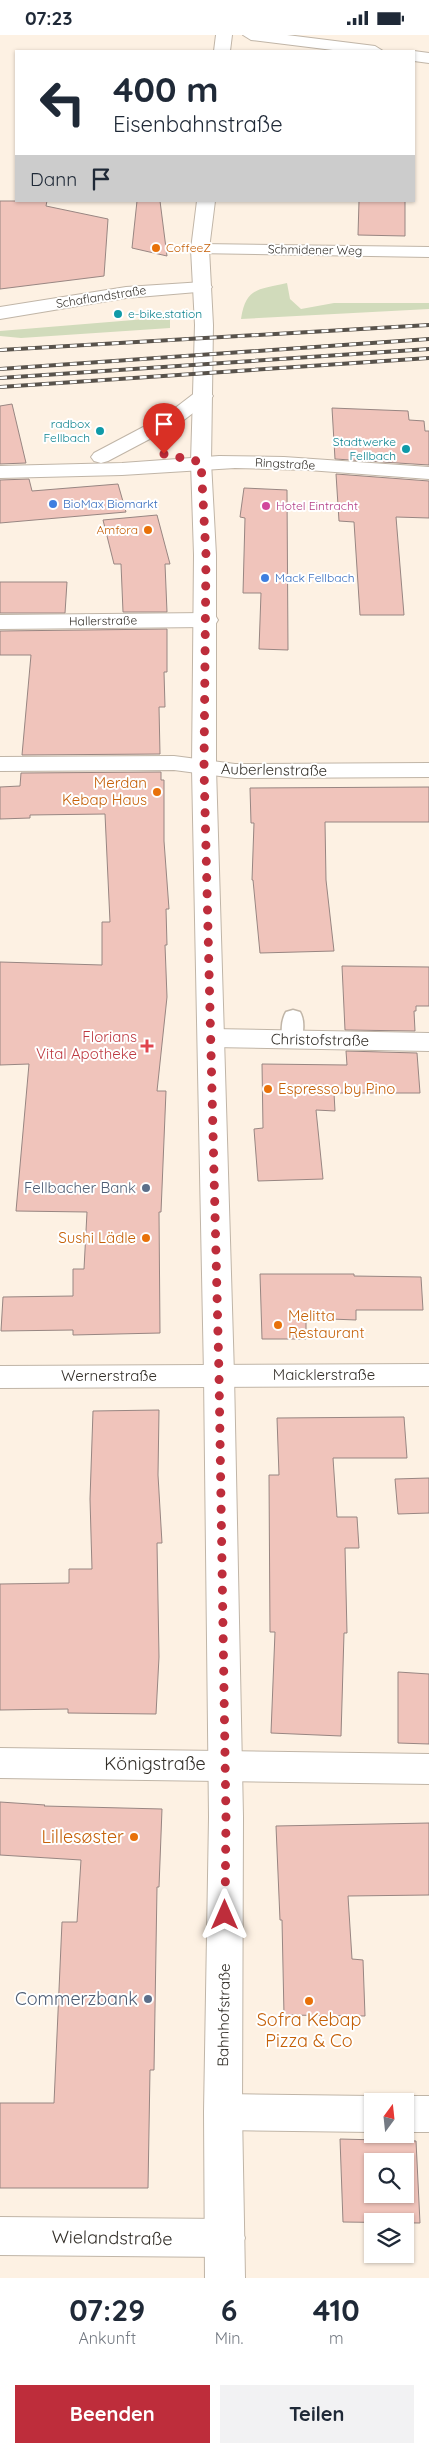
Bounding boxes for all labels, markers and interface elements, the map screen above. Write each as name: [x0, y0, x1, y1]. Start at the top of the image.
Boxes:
text: 07:23: [25, 6, 73, 30]
text: 400 m: [113, 67, 219, 111]
icon: left: [30, 70, 95, 135]
text: Eisenbahnstraße: [113, 110, 283, 138]
icon: arrive: [87, 165, 115, 193]
text: Dann: [30, 167, 77, 191]
place label: CoffeeZ: [166, 240, 211, 255]
street label: Schmidener Weg: [268, 241, 362, 258]
marker: CoffeeZ: [150, 242, 162, 254]
street label: Schaflandstraße: [55, 282, 147, 311]
place label: e-bike.station: [128, 306, 202, 321]
marker: e-bike.station: [112, 308, 124, 320]
pin: [143, 403, 185, 454]
icon: arrive: [150, 410, 178, 438]
place label: radbox Fellbach: [44, 416, 90, 445]
marker: radbox Fellbach: [94, 425, 106, 437]
place label: Stadtwerke Fellbach: [333, 434, 396, 463]
marker: Stadtwerke Fellbach: [400, 443, 412, 455]
street label: Ringstraße: [254, 454, 316, 473]
place label: BioMax Biomarkt: [63, 496, 158, 511]
marker: BioMax Biomarkt: [47, 498, 59, 510]
place label: Hotel Eintracht: [276, 498, 358, 513]
marker: Hotel Eintracht: [260, 500, 272, 512]
place label: Amfora: [96, 522, 138, 537]
marker: Amfora: [142, 524, 154, 536]
place label: Mack Fellbach: [275, 570, 355, 585]
marker: Mack Fellbach: [259, 572, 271, 584]
street label: Hallerstraße: [69, 612, 137, 629]
street label: Auberlenstraße: [221, 759, 327, 780]
place label: Merdan Kebap Haus: [62, 773, 147, 809]
marker: Merdan Kebap Haus: [151, 786, 163, 798]
place label: Florians Vital Apotheke: [36, 1027, 137, 1063]
street label: Christofstraße: [271, 1029, 369, 1050]
marker: Florians Vital Apotheke: [141, 1040, 153, 1052]
place label: Espresso by Pino: [278, 1079, 395, 1098]
marker: Espresso by Pino: [262, 1083, 274, 1095]
place label: Fellbacher Bank: [24, 1178, 136, 1197]
marker: Fellbacher Bank: [140, 1182, 152, 1194]
place label: Sushi Lädle: [58, 1228, 136, 1247]
marker: Sushi Lädle: [140, 1232, 152, 1244]
place label: Melitta Restaurant: [288, 1306, 365, 1342]
marker: Melitta Restaurant: [272, 1319, 284, 1331]
street label: Maicklerstraße: [273, 1365, 375, 1384]
street label: Wernerstraße: [61, 1366, 157, 1385]
street label: Königstraße: [104, 1752, 206, 1775]
place label: Lillesøster: [41, 1825, 124, 1848]
marker: Lillesøster: [128, 1831, 140, 1843]
position arrow: [198, 1888, 250, 1940]
street label: Bahnhofstraße: [213, 1963, 234, 2067]
place label: Commerzbank: [15, 1987, 138, 2010]
marker: Commerzbank: [142, 1993, 154, 2005]
marker: Sofra Kebap Pizza & Co: [303, 1995, 315, 2007]
place label: Sofra Kebap Pizza & Co: [257, 2008, 361, 2052]
north arrow: [364, 2093, 414, 2143]
map controls: [364, 2093, 414, 2263]
button: search: [364, 2153, 414, 2203]
button: layers: [364, 2213, 414, 2263]
street label: Wielandstraße: [51, 2225, 173, 2250]
text: 07:29: [69, 2291, 145, 2329]
text: 6: [221, 2291, 237, 2329]
text: 410: [313, 2291, 360, 2329]
text: Ankunft: [78, 2328, 136, 2348]
text: Min.: [215, 2328, 243, 2348]
text: m: [329, 2328, 344, 2348]
button: Beenden: [15, 2385, 210, 2443]
button: Teilen: [220, 2385, 414, 2443]

